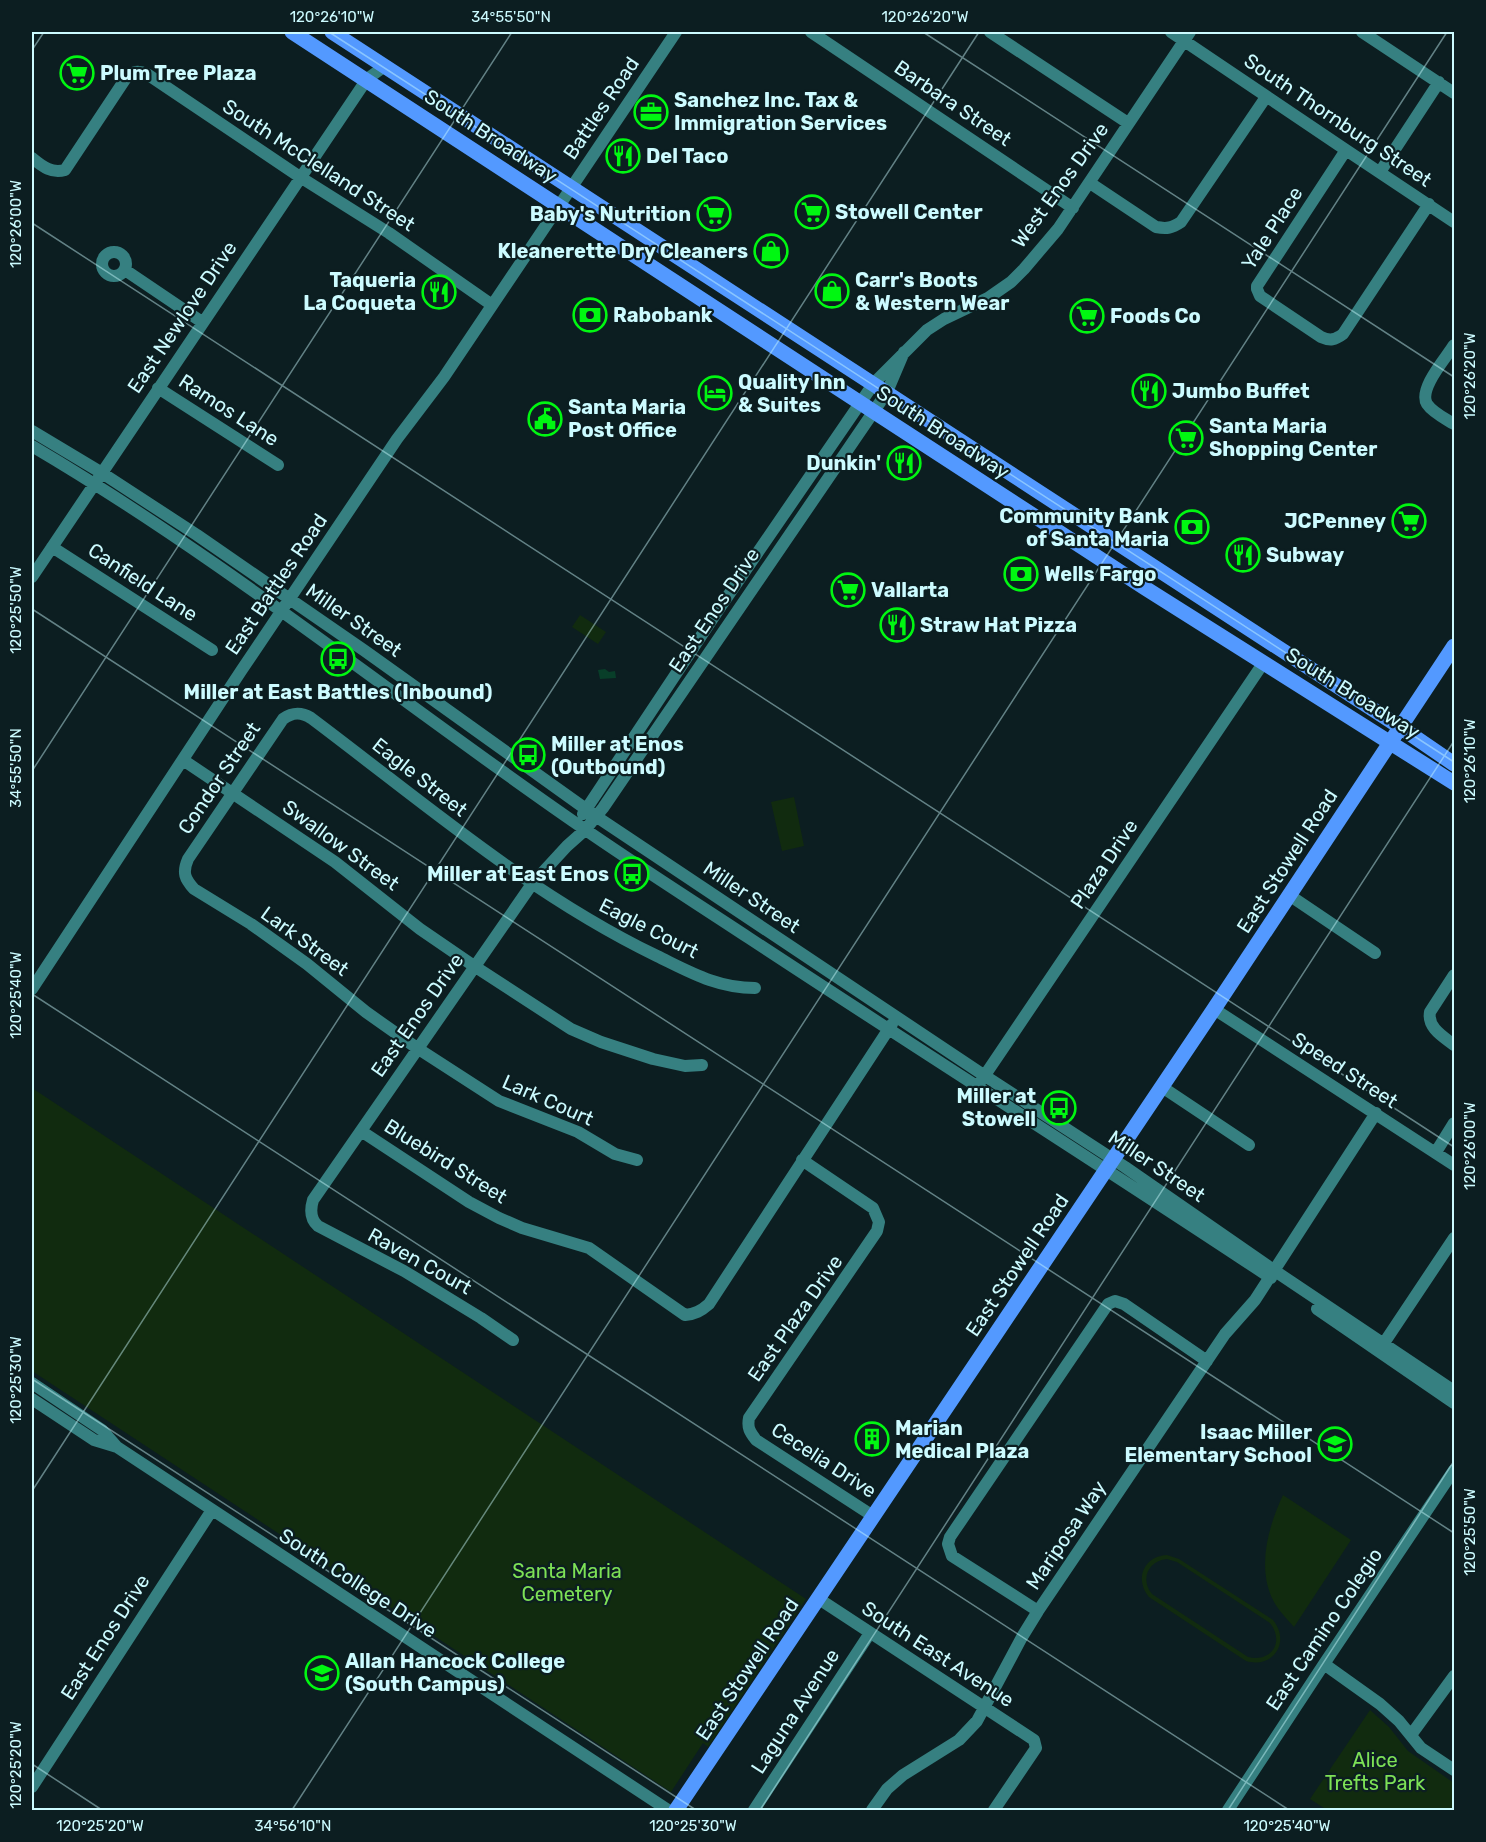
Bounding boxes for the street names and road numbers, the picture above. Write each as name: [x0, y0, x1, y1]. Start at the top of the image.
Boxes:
street label: South Thornburg Street: [1240, 48, 1436, 192]
street label: Battles Road: [558, 52, 644, 164]
street label: Barbara Street: [890, 55, 1016, 151]
street label: South Broadway: [420, 84, 562, 188]
street label: South McClelland Street: [218, 94, 420, 236]
street label: West Enos Drive: [1007, 118, 1113, 252]
street label: Yale Place: [1236, 182, 1308, 274]
street label: East Newlove Drive: [122, 237, 242, 397]
street label: Ramos Lane: [175, 369, 283, 451]
street label: South Broadway: [872, 380, 1014, 484]
street label: East Battles Road: [220, 509, 332, 659]
street label: Canfield Lane: [84, 538, 202, 626]
street label: East Enos Drive: [664, 543, 764, 677]
street label: Miller Street: [301, 578, 407, 662]
street label: South Broadway: [1281, 642, 1425, 744]
street label: Condor Street: [173, 717, 265, 839]
street label: Eagle Street: [368, 732, 472, 822]
street label: East Stowell Road: [1232, 785, 1342, 937]
street label: Swallow Street: [278, 795, 404, 896]
street label: Plaza Drive: [1065, 815, 1143, 913]
street label: Miller Street: [699, 856, 805, 938]
street label: Eagle Court: [595, 893, 703, 963]
street label: Lark Street: [256, 901, 354, 981]
street label: East Enos Drive: [366, 949, 468, 1081]
street label: Speed Street: [1288, 1027, 1403, 1113]
street label: Lark Court: [499, 1069, 597, 1131]
street label: Bluebird Street: [380, 1114, 512, 1208]
street label: Miller Street: [1104, 1125, 1210, 1207]
street label: East Stowell Road: [960, 1189, 1074, 1341]
street label: Raven Court: [364, 1223, 476, 1299]
street label: East Plaza Drive: [742, 1250, 848, 1386]
street label: Cecelia Drive: [767, 1417, 881, 1503]
street label: Mariposa Way: [1021, 1476, 1111, 1594]
street label: South College Drive: [275, 1523, 441, 1643]
street label: East Camino Colegio: [1261, 1543, 1387, 1715]
street label: East Enos Drive: [55, 1570, 155, 1704]
street label: East Stowell Road: [690, 1593, 804, 1745]
street label: South East Avenue: [857, 1596, 1019, 1712]
street label: Laguna Avenue: [746, 1644, 844, 1778]

